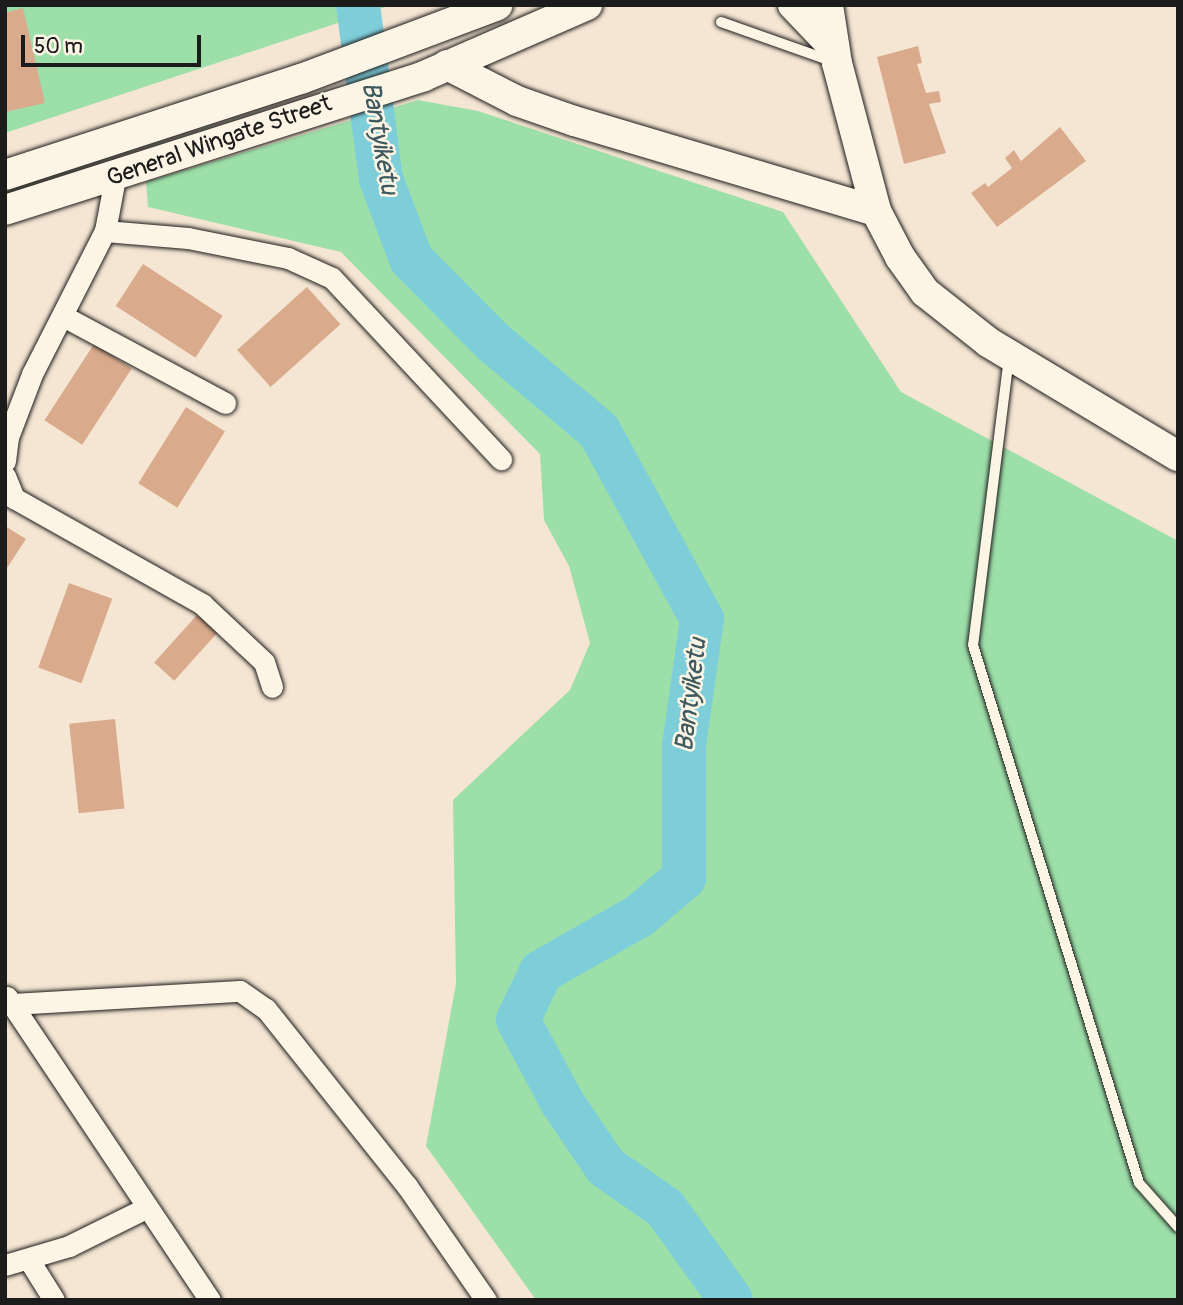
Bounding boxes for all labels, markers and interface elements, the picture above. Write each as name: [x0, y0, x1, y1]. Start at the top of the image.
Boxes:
scale bar: [24, 21, 205, 65]
text: 50 m: [34, 33, 83, 60]
water label: Bantyiketu: [354, 79, 404, 197]
street label: General Wingate Street: [103, 89, 335, 193]
water label: Bantyiketu: [670, 637, 714, 753]

